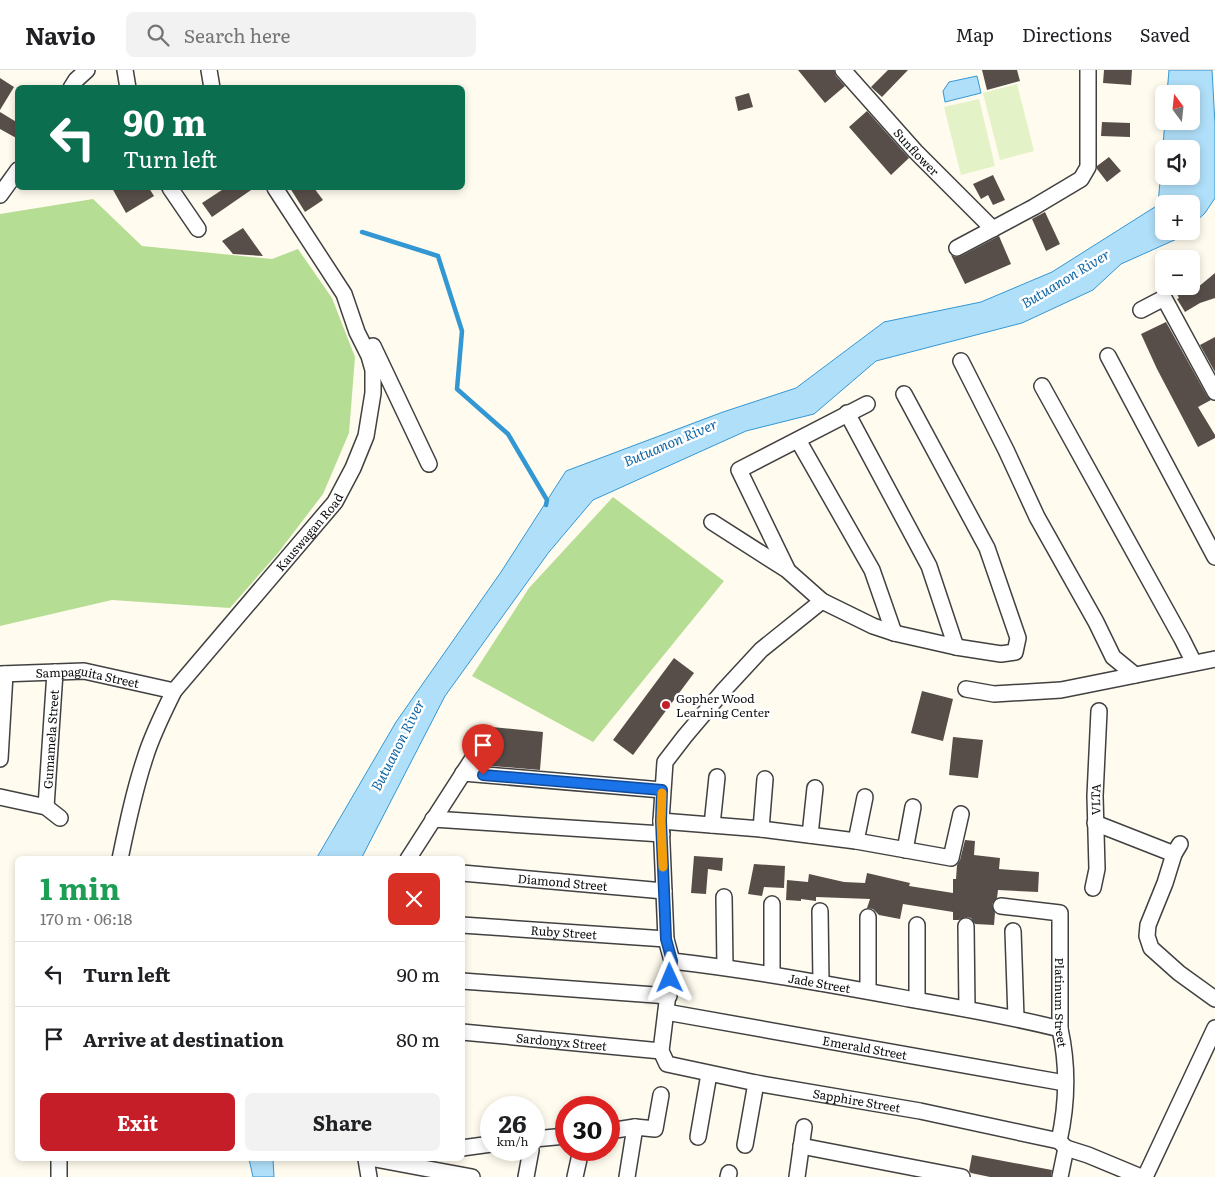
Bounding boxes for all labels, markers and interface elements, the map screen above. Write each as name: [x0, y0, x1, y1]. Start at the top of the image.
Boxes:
search box: [126, 12, 476, 57]
text: Navio: [25, 17, 96, 52]
icon: search: [144, 21, 172, 49]
text: Search here: [184, 21, 290, 49]
text: Map: [956, 21, 994, 48]
text: Directions: [1022, 21, 1112, 48]
text: Saved: [1140, 21, 1190, 48]
north arrow: [1155, 85, 1200, 130]
map controls: [1155, 85, 1200, 295]
text: 90 m: [123, 95, 207, 147]
icon: left: [40, 105, 105, 170]
street label: Sunflower: [890, 124, 944, 180]
button: sound: [1155, 140, 1200, 185]
text: Turn left: [123, 142, 217, 175]
button: +: [1155, 195, 1200, 240]
water label: Butuanon River: [1017, 243, 1114, 312]
button: −: [1155, 250, 1200, 295]
water label: Butuanon River: [620, 413, 720, 471]
street label: Kauswagan Road: [271, 489, 348, 575]
street label: Sampaguita Street: [35, 662, 141, 692]
street label: Gumamela Street: [38, 689, 63, 789]
place label: Gopher Wood Learning Center: [676, 689, 770, 721]
water label: Butuanon River: [365, 695, 429, 794]
marker: Gopher Wood Learning Center: [660, 699, 672, 711]
pin: [462, 724, 504, 775]
icon: arrive: [469, 731, 497, 759]
street label: VLTA: [1086, 783, 1105, 815]
text: 1 min: [40, 865, 120, 909]
street label: Diamond Street: [517, 869, 608, 895]
button: close: [388, 873, 440, 925]
text: 170 m · 06:18: [40, 906, 132, 930]
street label: Ruby Street: [530, 921, 598, 943]
position arrow: [643, 951, 695, 1003]
street label: Platinum Street: [1051, 958, 1072, 1049]
icon: left: [40, 960, 68, 988]
text: Turn left: [83, 960, 170, 988]
text: 90 m: [397, 960, 440, 988]
street label: Jade Street: [787, 969, 852, 997]
icon: arrive: [40, 1025, 68, 1053]
text: Arrive at destination: [83, 1025, 284, 1053]
text: 80 m: [396, 1025, 440, 1053]
street label: Sardonyx Street: [515, 1028, 608, 1055]
street label: Emerald Street: [821, 1031, 909, 1064]
street label: Sapphire Street: [812, 1084, 902, 1117]
button: Exit: [40, 1093, 235, 1151]
button: Share: [245, 1093, 440, 1151]
speed limit sign: 30: [555, 1096, 620, 1161]
text: 26: [498, 1104, 527, 1141]
text: km/h: [497, 1132, 528, 1150]

